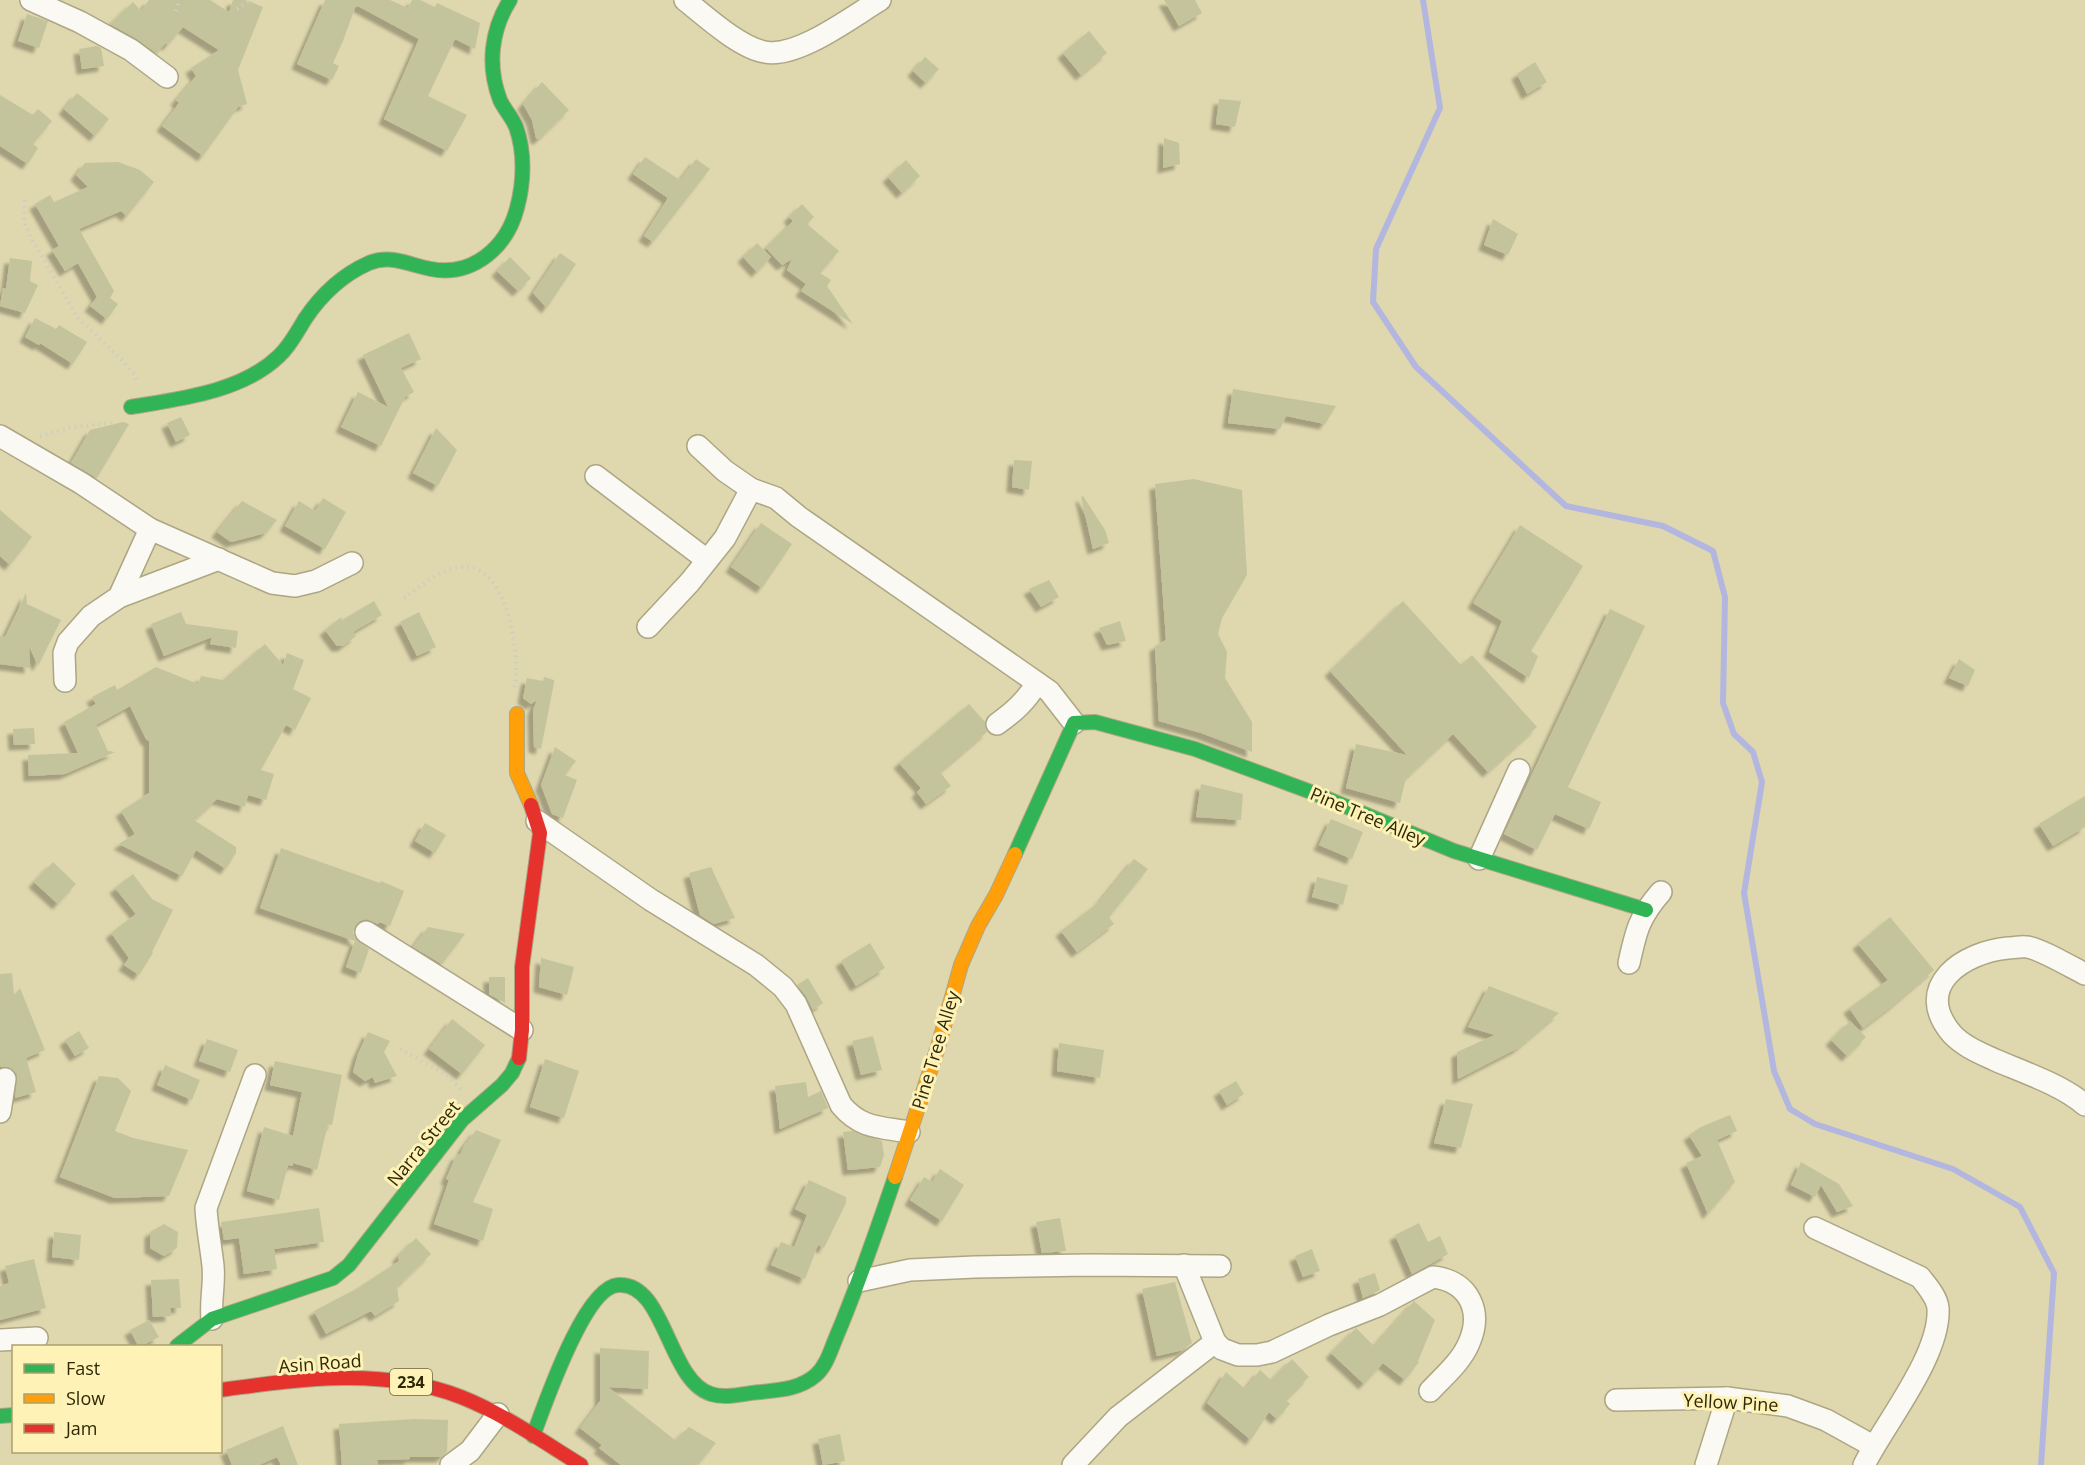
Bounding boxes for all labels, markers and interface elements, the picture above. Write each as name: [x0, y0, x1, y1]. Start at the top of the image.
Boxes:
street label: Pine Tree Alley: [1307, 781, 1430, 851]
street label: Pine Tree Alley: [906, 987, 965, 1112]
street label: Narra Street: [381, 1095, 465, 1191]
legend: [12, 1345, 222, 1453]
street label: Asin Road: [278, 1348, 362, 1378]
text: Fast: [66, 1356, 100, 1380]
road number: 234: [390, 1369, 432, 1395]
text: Slow: [66, 1386, 105, 1410]
street label: Yellow Pine: [1683, 1388, 1779, 1416]
text: Jam: [64, 1416, 98, 1440]

